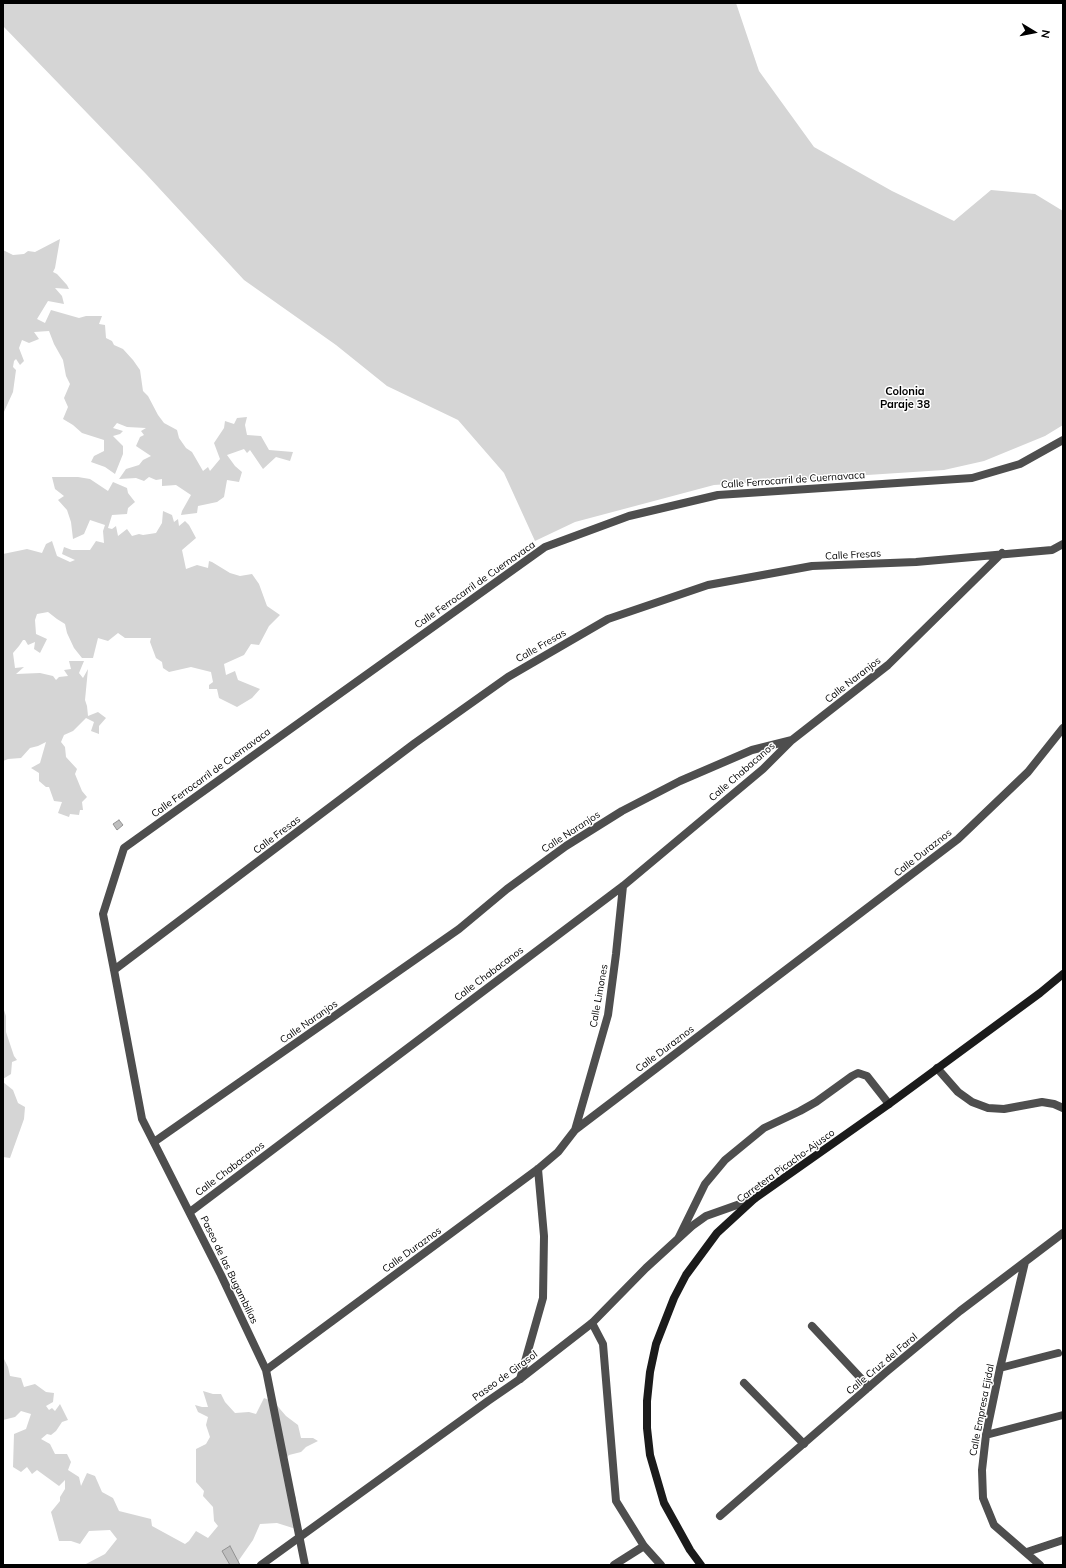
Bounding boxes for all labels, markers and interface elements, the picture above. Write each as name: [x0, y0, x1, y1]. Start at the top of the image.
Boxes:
north arrow: [1014, 12, 1054, 52]
text: N: [1038, 29, 1053, 39]
district label: Colonia Paraje 38: [880, 385, 930, 411]
street label: Calle Ferrocarril de Cuernavaca: [721, 469, 865, 491]
street label: Calle Ferrocarril de Cuernavaca: [412, 539, 538, 631]
street label: Calle Fresas: [825, 548, 881, 562]
street label: Calle Fresas: [514, 627, 568, 665]
street label: Calle Naranjos: [823, 655, 883, 705]
street label: Calle Ferrocarril de Cuernavaca: [149, 726, 273, 820]
street label: Calle Chabacanos: [707, 740, 777, 804]
street label: Calle Naranjos: [539, 809, 603, 855]
street label: Calle Fresas: [251, 813, 303, 857]
street label: Calle Duraznos: [892, 827, 954, 879]
street label: Calle Chabacanos: [452, 944, 526, 1004]
street label: Calle Limones: [588, 963, 610, 1029]
street label: Calle Naranjos: [278, 998, 340, 1046]
street label: Calle Duraznos: [633, 1023, 697, 1075]
street label: Carretera Picacho-Ajusco: [735, 1126, 837, 1206]
street label: Calle Chabacanos: [193, 1139, 267, 1199]
street label: Paseo de las Bugambilias: [198, 1214, 260, 1326]
street label: Calle Duraznos: [380, 1225, 444, 1275]
street label: Calle Cruz del Farol: [844, 1331, 920, 1397]
street label: Paseo de Girasol: [470, 1348, 540, 1404]
street label: Calle Empresa Ejidal: [967, 1363, 997, 1457]

